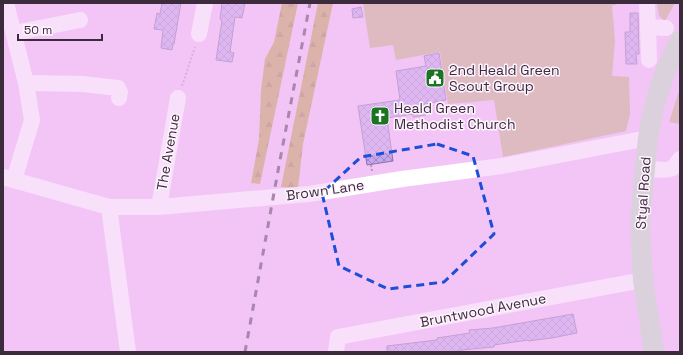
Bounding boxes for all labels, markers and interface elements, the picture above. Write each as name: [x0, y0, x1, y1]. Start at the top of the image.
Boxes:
scale bar: [18, 16, 102, 42]
text: 50 m: [24, 22, 52, 38]
place label: 2nd Heald Green Scout Group: [449, 61, 560, 95]
public building icon: 2nd Heald Green Scout Group: [424, 67, 446, 89]
place label: Heald Green Methodist Church: [394, 99, 516, 133]
church icon: Heald Green Methodist Church: [369, 105, 391, 127]
street label: The Avenue: [152, 112, 184, 192]
street label: Styal Road: [631, 156, 655, 230]
street label: Brown Lane: [285, 176, 365, 204]
street label: Bruntwood Avenue: [418, 289, 548, 331]

